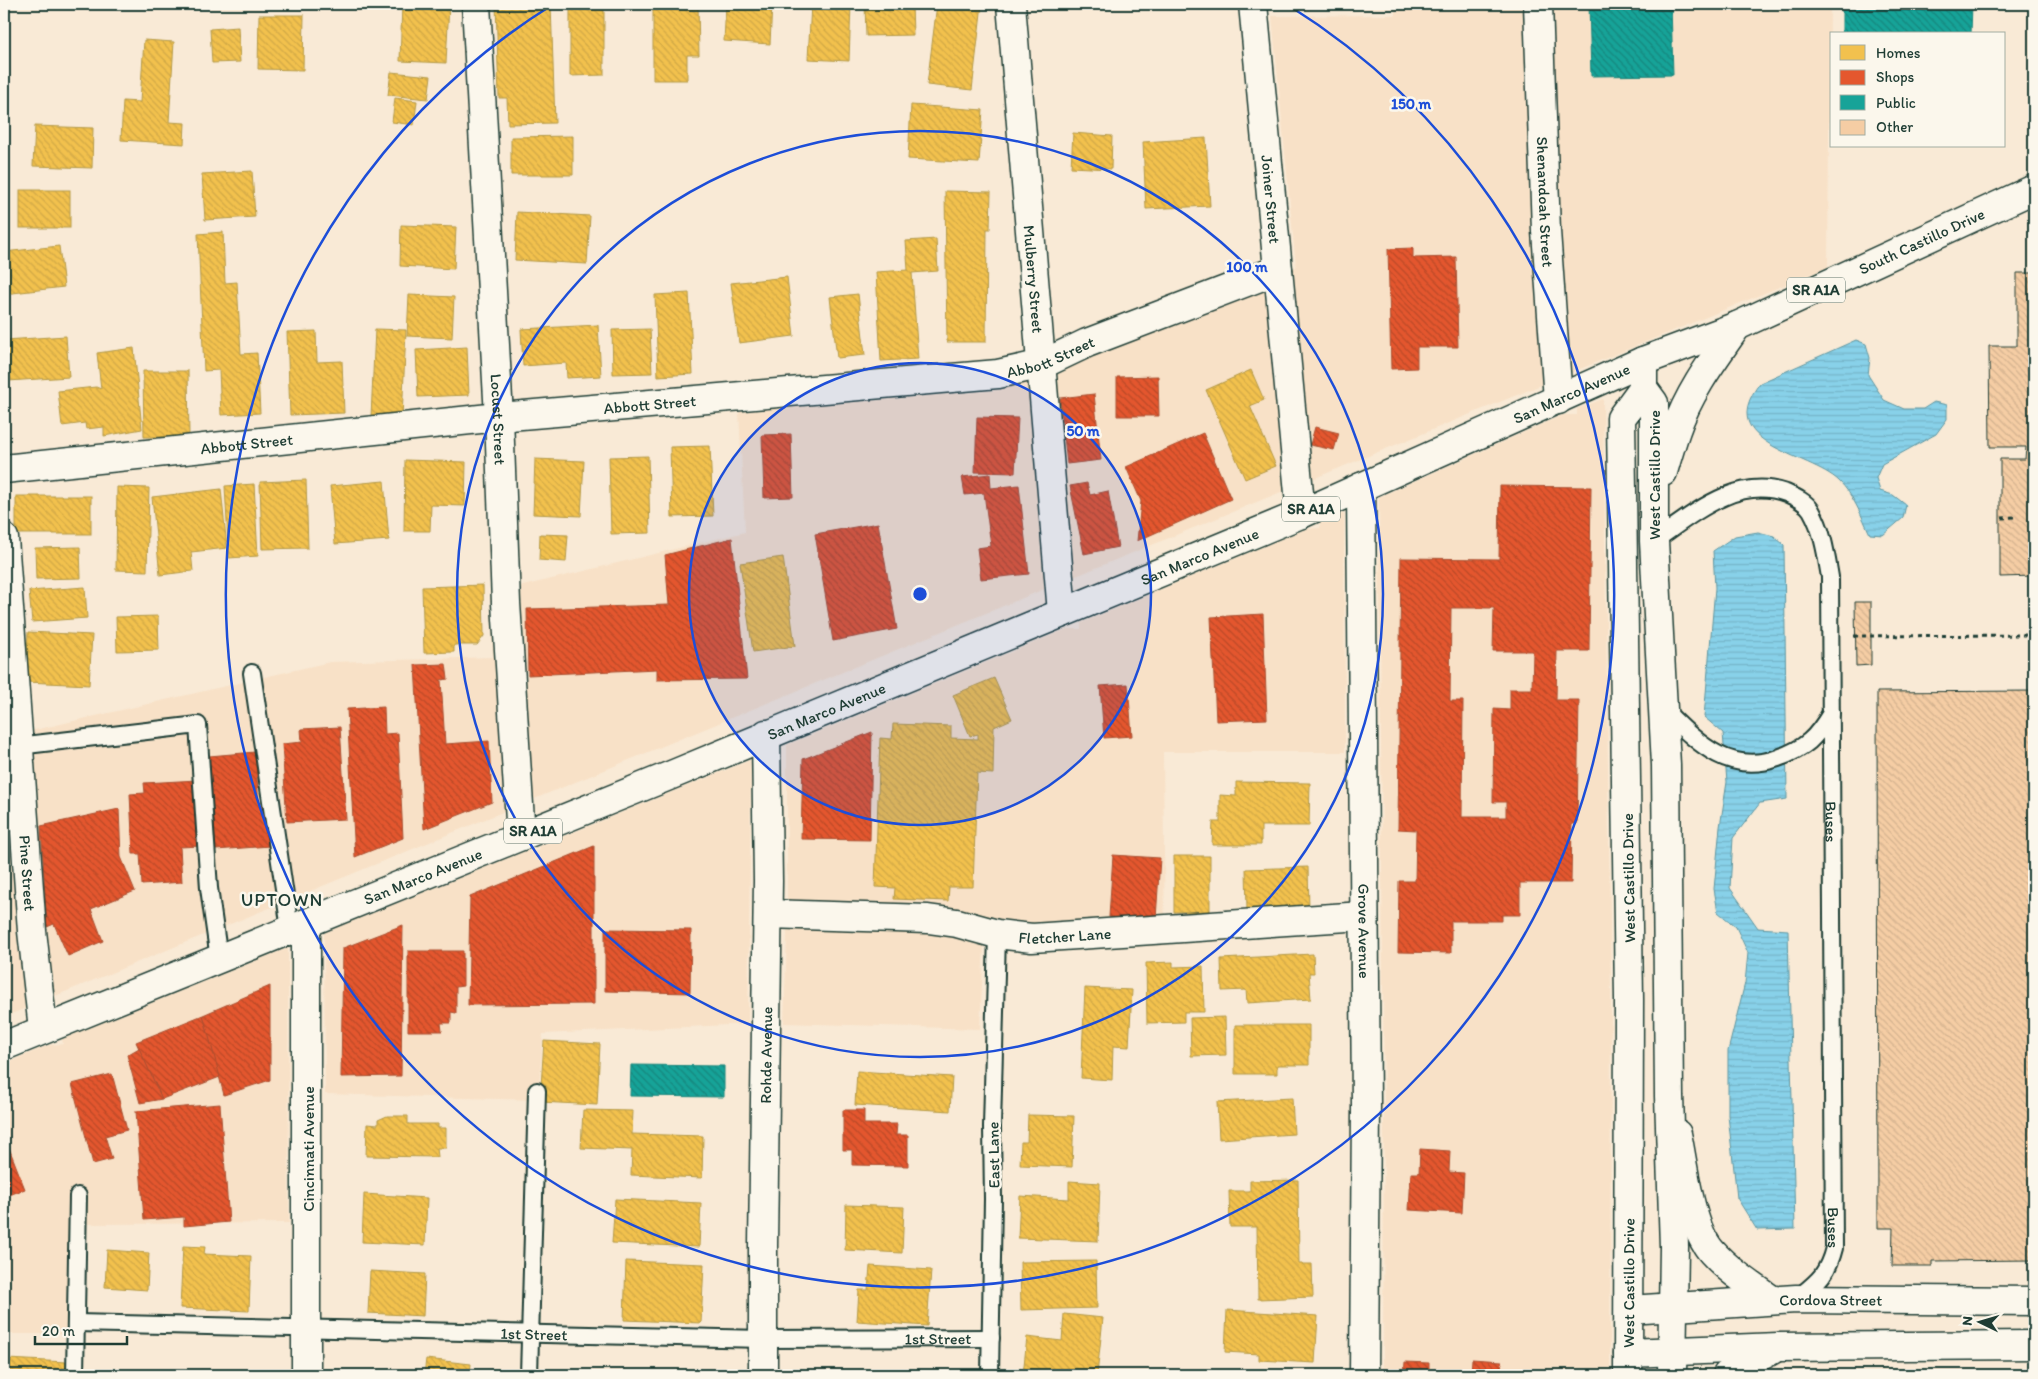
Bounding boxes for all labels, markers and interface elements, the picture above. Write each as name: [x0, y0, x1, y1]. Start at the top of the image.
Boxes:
legend: [1830, 32, 2006, 148]
text: Homes: [1876, 44, 1921, 62]
text: Shops: [1876, 68, 1915, 86]
text: Public: [1876, 94, 1916, 112]
text: 150 m: [1391, 95, 1431, 113]
text: Other: [1876, 118, 1913, 136]
street label: Shenandoah Street: [1533, 136, 1558, 268]
street label: Joiner Street: [1257, 154, 1284, 244]
street label: South Castillo Drive: [1856, 204, 1988, 279]
street label: Mulberry Street: [1020, 224, 1048, 334]
text: 100 m: [1226, 258, 1268, 276]
road number: SR A1A: [1787, 278, 1845, 302]
street label: Abbott Street: [1005, 332, 1097, 382]
street label: San Marco Avenue: [1510, 359, 1633, 428]
street label: Locust Street: [487, 373, 510, 466]
street label: Abbott Street: [603, 391, 697, 418]
street label: West Castillo Drive: [1645, 410, 1664, 540]
text: 50 m: [1066, 422, 1100, 440]
street label: Abbott Street: [200, 430, 294, 458]
road number: SR A1A: [1282, 496, 1340, 522]
street label: San Marco Avenue: [1138, 523, 1262, 589]
centre of rings: [911, 585, 929, 603]
street label: San Marco Avenue: [765, 678, 889, 744]
street label: Buses: [1821, 801, 1841, 842]
street label: West Castillo Drive: [1618, 813, 1639, 943]
road number: SR A1A: [504, 818, 562, 844]
street label: Pine Street: [15, 834, 40, 912]
street label: San Marco Avenue: [361, 844, 485, 909]
street label: Grove Avenue: [1354, 883, 1374, 979]
district label: UPTOWN: [241, 888, 323, 911]
street label: Fletcher Lane: [1017, 924, 1112, 948]
street label: Rohde Avenue: [756, 1006, 776, 1104]
street label: Cincinnati Avenue: [299, 1086, 318, 1212]
street label: East Lane: [983, 1121, 1004, 1188]
street label: Buses: [1824, 1207, 1843, 1248]
street label: West Castillo Drive: [1619, 1218, 1638, 1348]
street label: Cordova Street: [1778, 1290, 1882, 1310]
north arrow: [1956, 1296, 2006, 1346]
scale bar: [35, 1314, 128, 1346]
text: N: [1959, 1315, 1976, 1326]
text: 20 m: [42, 1322, 76, 1340]
street label: 1st Street: [500, 1324, 567, 1344]
street label: 1st Street: [904, 1329, 971, 1348]

